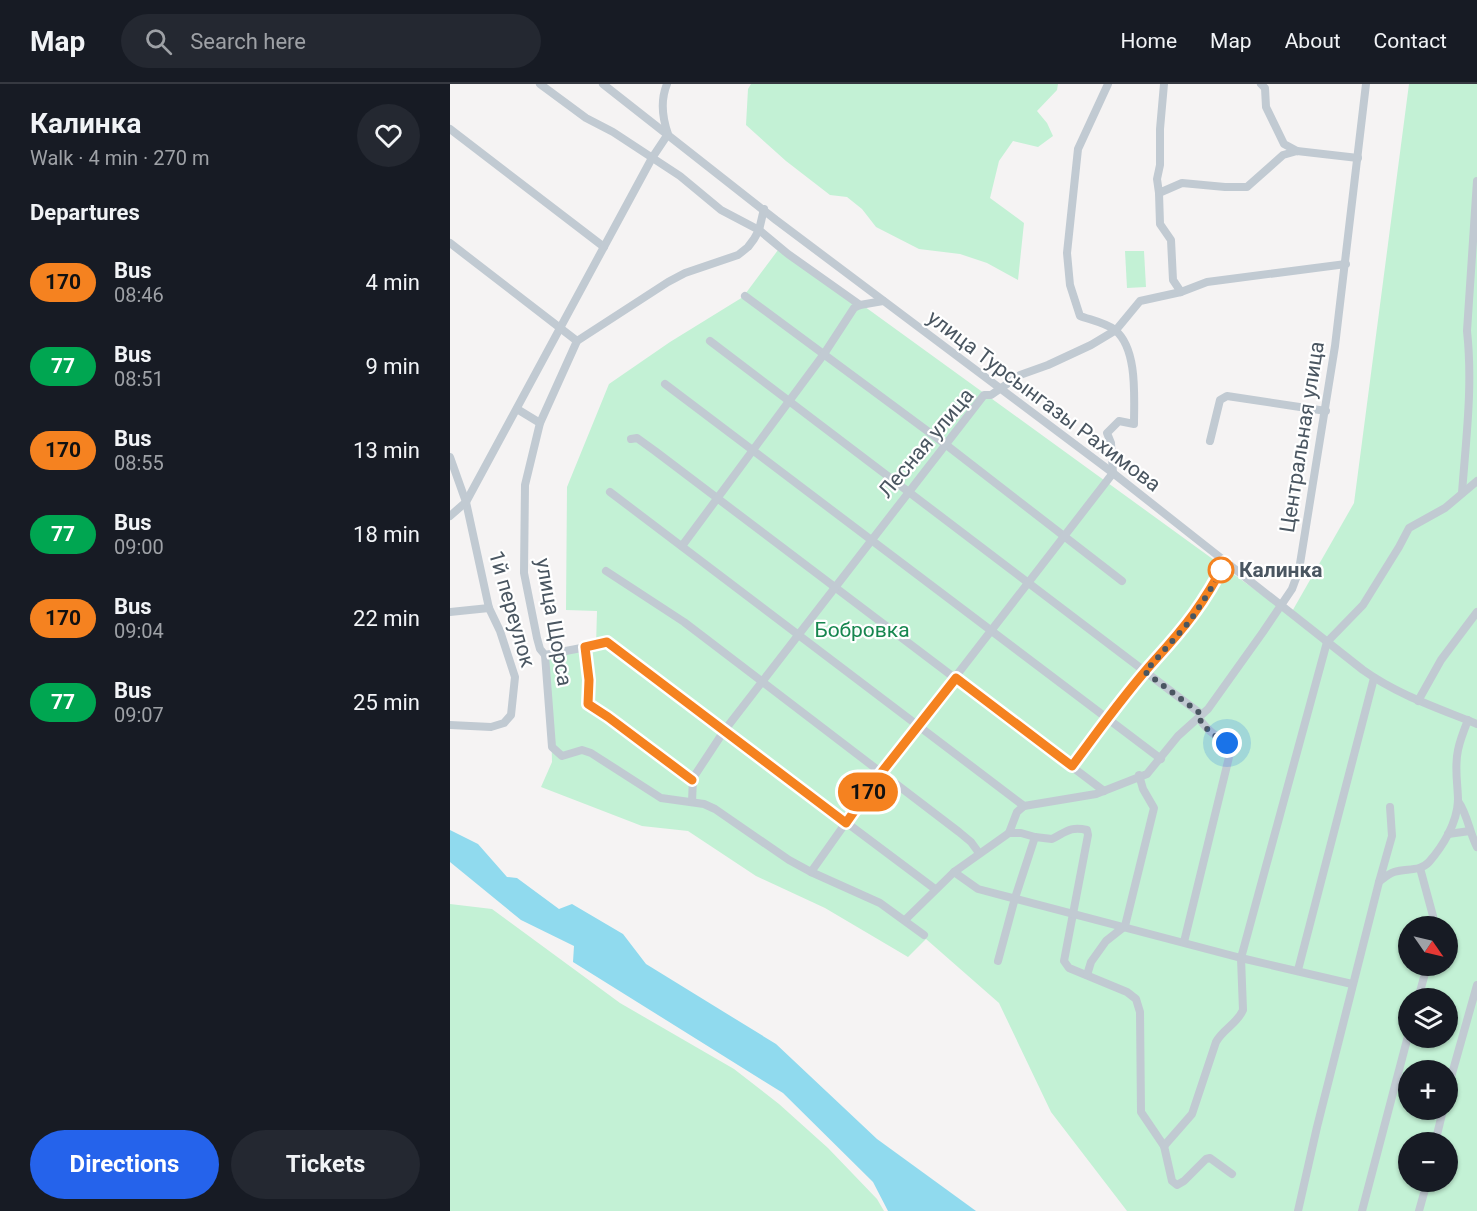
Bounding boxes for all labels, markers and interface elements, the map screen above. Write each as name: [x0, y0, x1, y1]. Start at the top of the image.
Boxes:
search box: [121, 14, 541, 68]
text: Map: [30, 25, 85, 58]
icon: search: [142, 25, 175, 58]
text: Search here: [190, 29, 306, 54]
text: Home: [1121, 29, 1177, 53]
text: Map: [1210, 29, 1252, 53]
text: About: [1285, 29, 1341, 53]
text: Contact: [1374, 29, 1447, 53]
button: heart: [357, 104, 420, 167]
text: Калинка: [30, 107, 141, 140]
text: Walk · 4 min · 270 m: [30, 146, 209, 170]
text: Departures: [30, 200, 140, 225]
text: Bus: [114, 258, 152, 283]
text: 170: [45, 270, 81, 294]
text: 4 min: [365, 270, 420, 295]
text: 08:46: [114, 283, 164, 307]
street label: улица Турсынгазы Рахимова: [923, 305, 1165, 497]
street label: Центральная улица: [1275, 340, 1329, 534]
text: Bus: [114, 342, 152, 367]
text: 77: [51, 354, 75, 378]
text: 9 min: [365, 354, 420, 379]
text: 08:51: [114, 367, 164, 391]
street label: Лесная улица: [873, 384, 979, 502]
text: Bus: [114, 426, 152, 451]
text: 170: [45, 438, 81, 462]
text: 13 min: [353, 438, 420, 463]
text: 08:55: [114, 451, 164, 475]
text: Bus: [114, 510, 152, 535]
text: 77: [51, 522, 75, 546]
text: 18 min: [353, 522, 420, 547]
text: 09:00: [114, 535, 164, 559]
street label: 1й переулок: [484, 548, 540, 671]
street label: улица Щорса: [531, 556, 577, 688]
marker: Калинка: [1208, 557, 1234, 583]
place label: Калинка: [1239, 558, 1323, 582]
text: Bus: [114, 594, 152, 619]
text: 170: [45, 606, 81, 630]
text: 22 min: [353, 606, 420, 631]
park label: Бобровка: [814, 618, 910, 642]
text: 09:04: [114, 619, 164, 643]
text: Bus: [114, 678, 152, 703]
text: 77: [51, 690, 75, 714]
text: 25 min: [353, 690, 420, 715]
text: 09:07: [114, 703, 164, 727]
your location: [1212, 728, 1242, 758]
line badge: 170: [834, 772, 902, 812]
text: 170: [850, 780, 886, 804]
north arrow: [1398, 916, 1458, 976]
map controls: [1398, 916, 1458, 1192]
button: layers: [1398, 988, 1458, 1048]
button: +: [1398, 1060, 1458, 1120]
button: Directions: [30, 1130, 219, 1199]
button: Tickets: [231, 1130, 420, 1199]
button: −: [1398, 1132, 1458, 1192]

